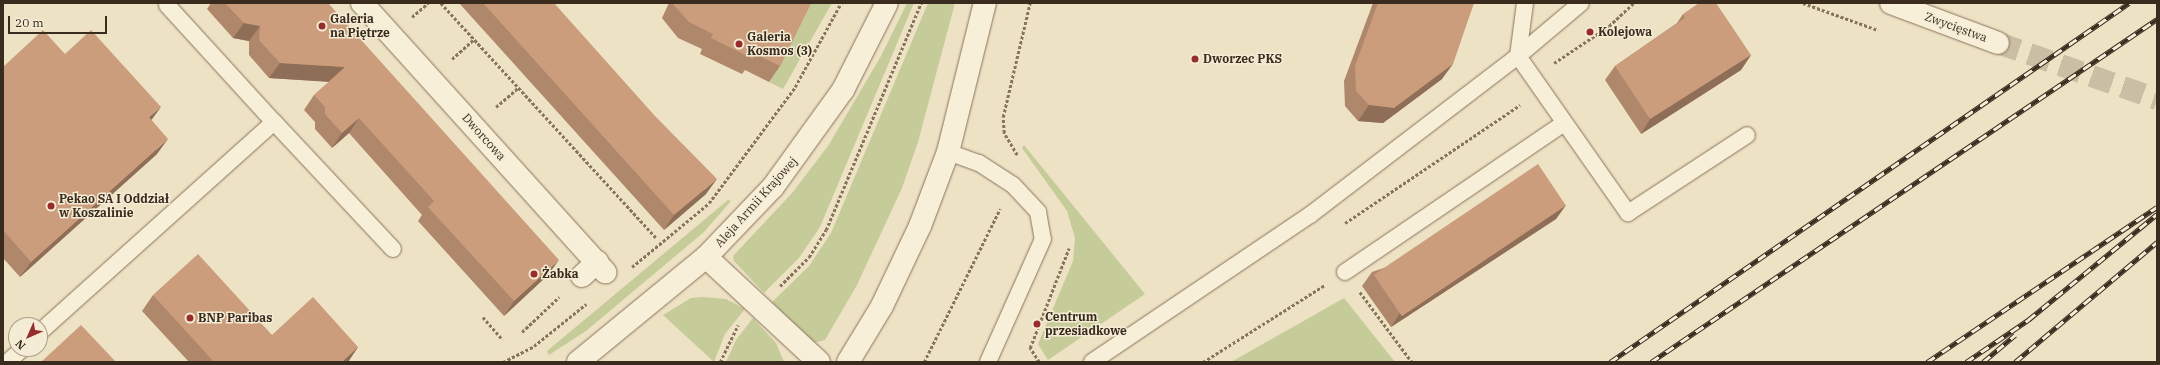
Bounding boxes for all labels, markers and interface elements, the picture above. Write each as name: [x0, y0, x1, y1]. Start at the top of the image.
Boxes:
scale bar: [10, 8, 109, 34]
street label: Zwycięstwa: [1923, 9, 1989, 45]
place label: Galeria na Piętrze: [330, 12, 390, 40]
text: 20 m: [15, 15, 44, 30]
marker: Galeria na Piętrze: [317, 21, 327, 31]
place label: Kolejowa: [1598, 25, 1652, 39]
marker: Kolejowa: [1585, 27, 1595, 37]
place label: Galeria Kosmos (3): [747, 30, 812, 58]
marker: Galeria Kosmos (3): [734, 39, 744, 49]
place label: Dworzec PKS: [1203, 52, 1282, 66]
marker: Dworzec PKS: [1190, 54, 1200, 64]
street label: Dworcowa: [459, 111, 509, 163]
street label: Aleja Armii Krajowej: [712, 154, 800, 250]
place label: Pekao SA I Oddział w Koszalinie: [59, 192, 169, 220]
marker: Pekao SA I Oddział w Koszalinie: [46, 201, 56, 211]
place label: Żabka: [542, 267, 579, 281]
marker: Żabka: [529, 269, 539, 279]
place label: Centrum przesiadkowe: [1045, 310, 1127, 338]
place label: BNP Paribas: [198, 311, 272, 325]
marker: BNP Paribas: [185, 313, 195, 323]
north arrow: [8, 317, 48, 357]
marker: Centrum przesiadkowe: [1032, 319, 1042, 329]
text: N: [12, 337, 28, 353]

